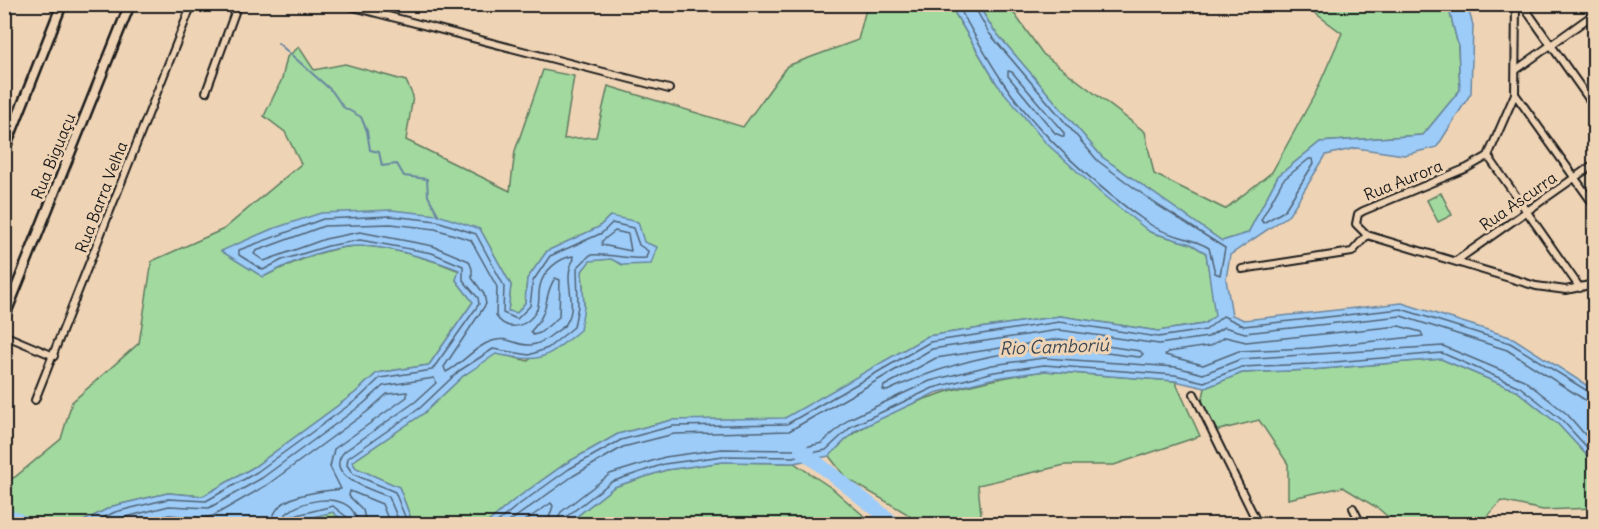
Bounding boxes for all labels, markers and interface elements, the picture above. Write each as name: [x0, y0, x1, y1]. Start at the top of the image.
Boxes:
street label: Rua Biguaçu: [27, 110, 79, 202]
street label: Rua Barra Velha: [71, 138, 131, 256]
street label: Rua Aurora: [1361, 155, 1445, 205]
street label: Rua Ascurra: [1476, 167, 1560, 235]
water label: Rio Camboriú: [999, 333, 1111, 360]

